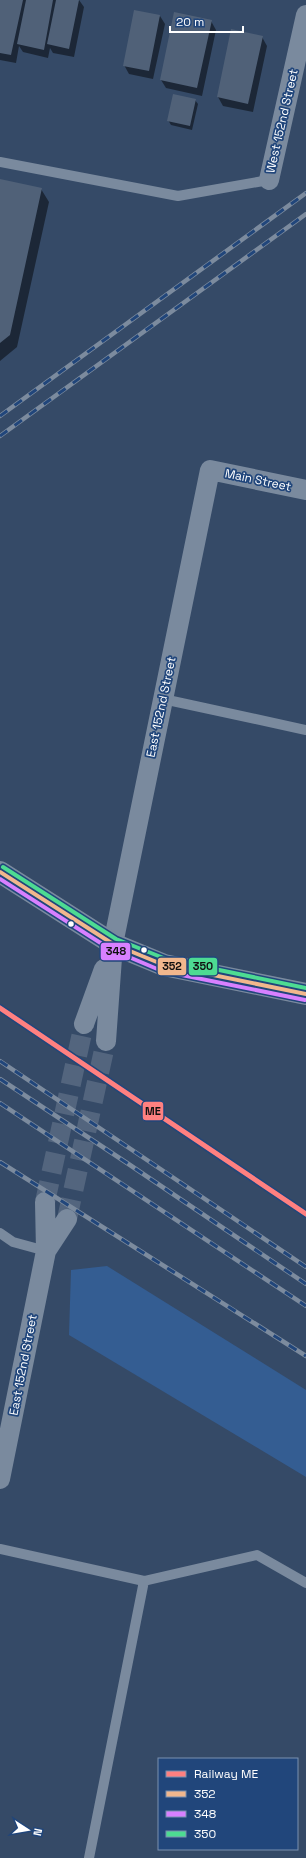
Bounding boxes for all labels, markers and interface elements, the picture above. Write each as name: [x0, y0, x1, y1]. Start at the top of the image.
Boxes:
scale bar: [170, 8, 243, 34]
text: 20 m: [176, 14, 204, 30]
street label: West 152nd Street: [262, 67, 302, 175]
street label: Main Street: [223, 465, 293, 495]
street label: East 152nd Street: [143, 655, 179, 759]
unlabelled marker: [66, 919, 76, 929]
line badge: 348: [100, 942, 131, 961]
text: 348: [106, 944, 127, 958]
unlabelled marker: [139, 945, 149, 955]
line badge: 352: [157, 957, 187, 976]
line badge: 350: [188, 957, 218, 976]
text: 352: [162, 959, 182, 973]
text: 350: [193, 959, 213, 973]
line badge: ME: [142, 1101, 164, 1121]
text: ME: [145, 1104, 161, 1118]
street label: East 152nd Street: [5, 1313, 41, 1417]
legend: [158, 1758, 298, 1850]
text: Railway ME: [194, 1766, 258, 1782]
text: 352: [194, 1786, 216, 1802]
text: 348: [194, 1806, 216, 1822]
north arrow: [8, 1810, 48, 1850]
text: 350: [194, 1826, 216, 1842]
text: N: [30, 1827, 45, 1837]

